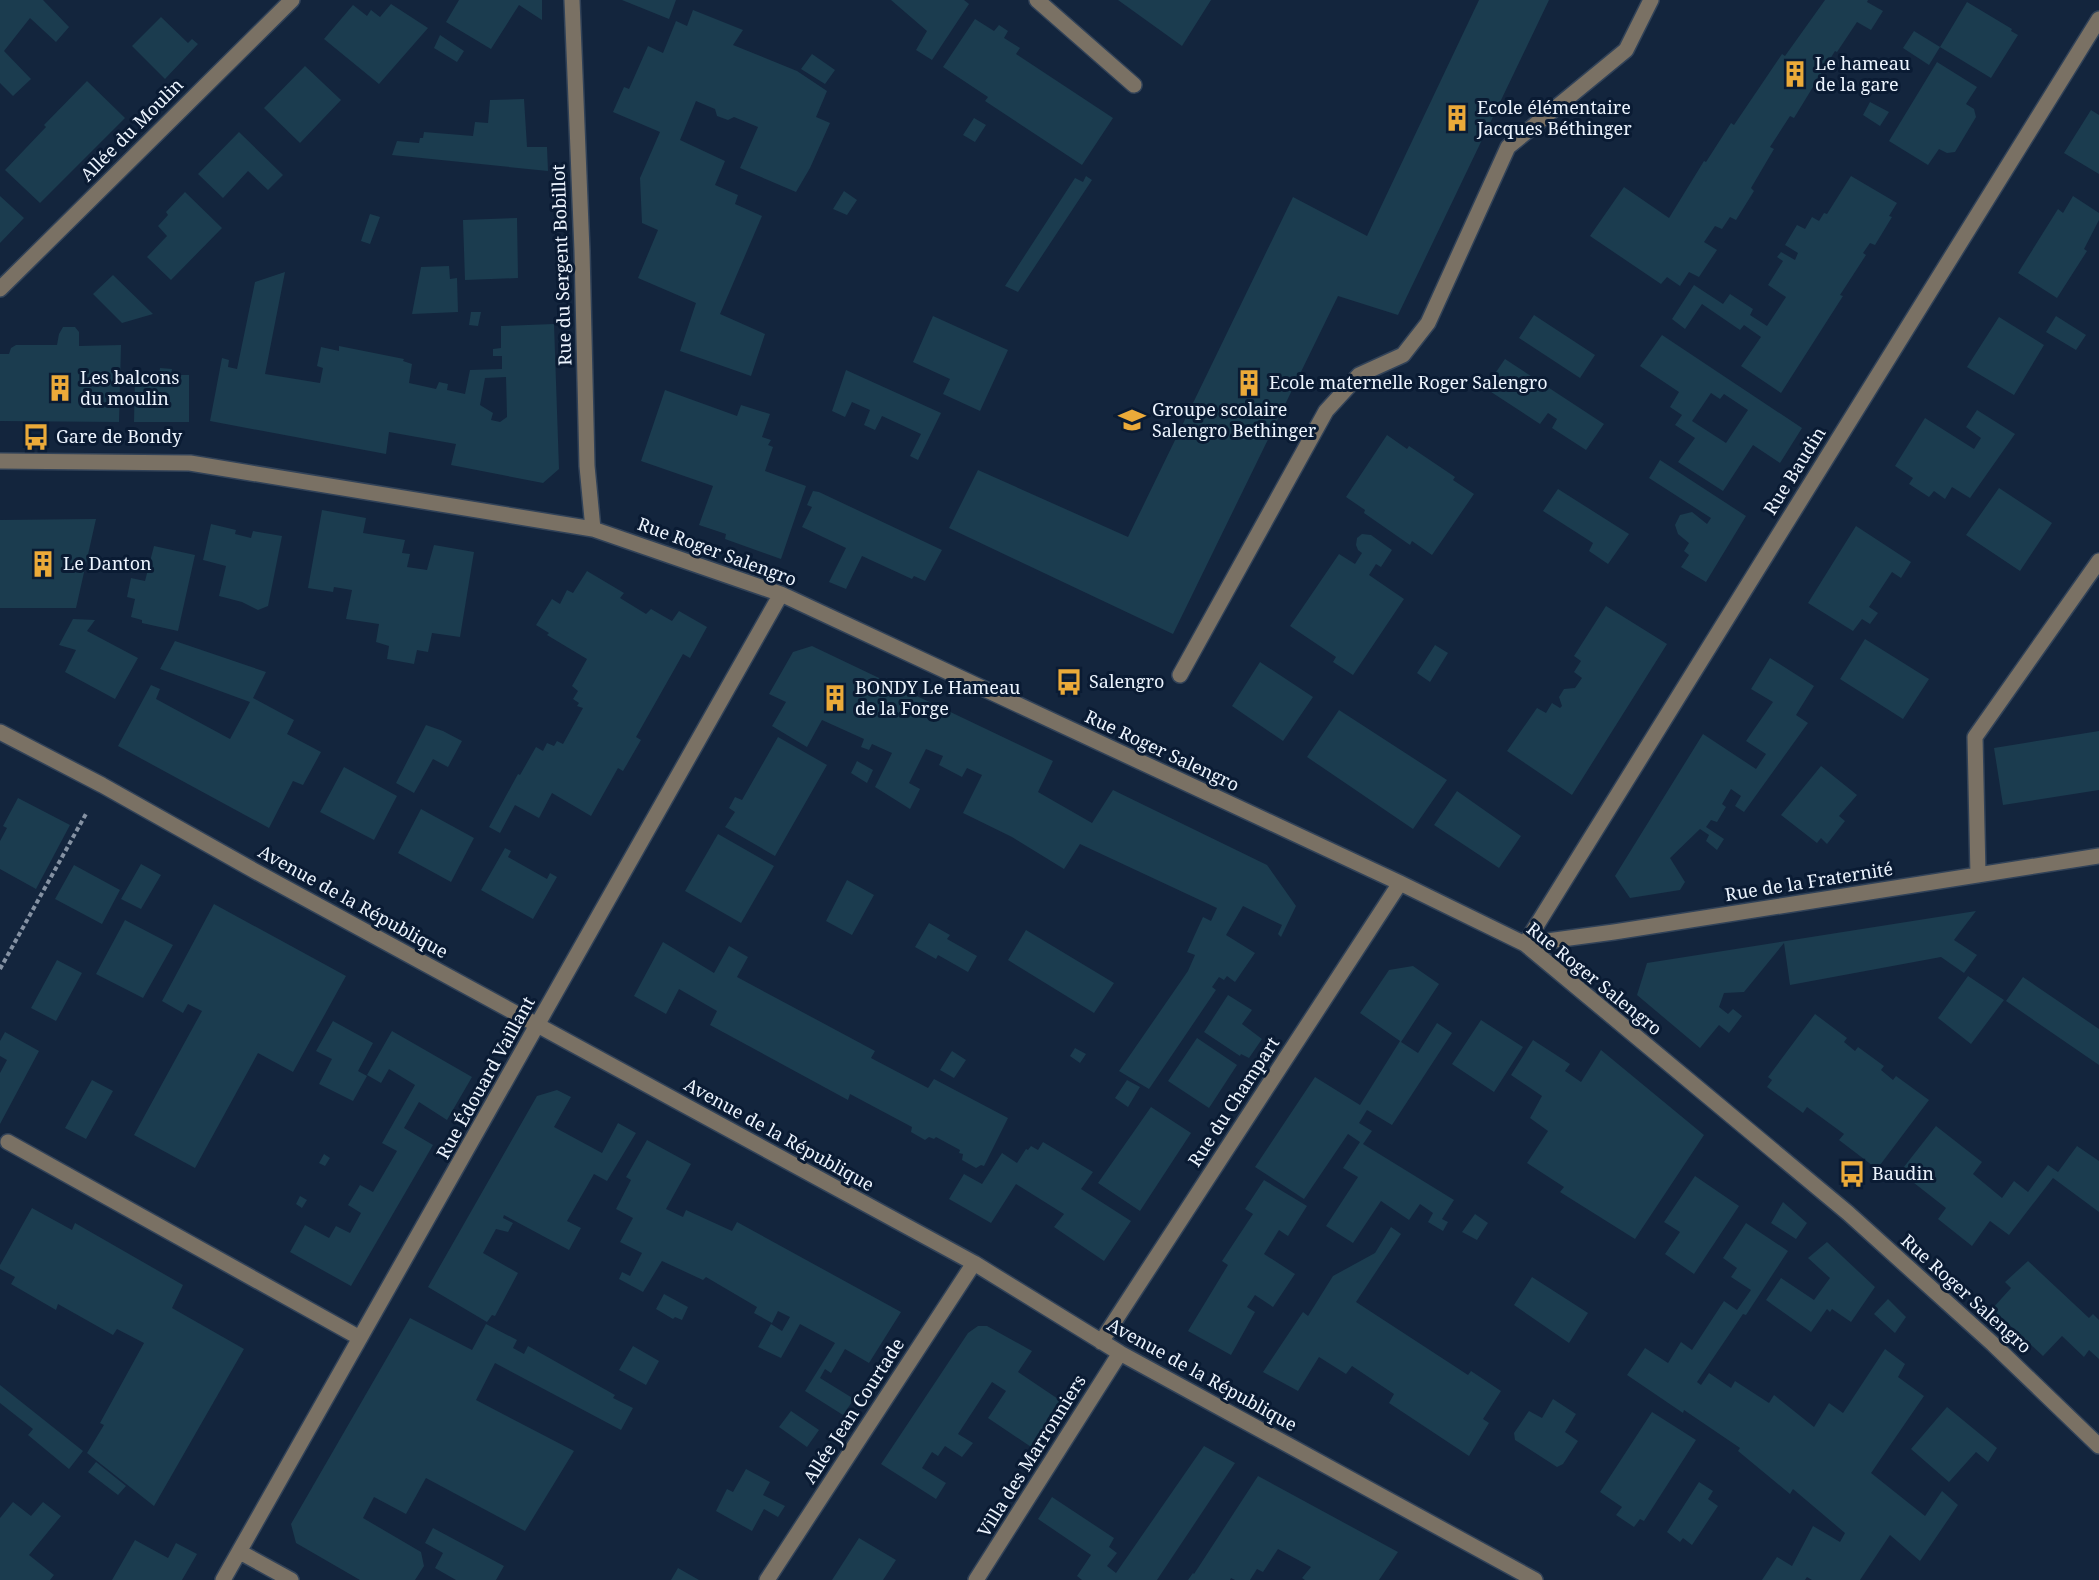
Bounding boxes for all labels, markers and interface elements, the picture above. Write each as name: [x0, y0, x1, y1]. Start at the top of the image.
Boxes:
place label: Le hameau de la gare: [1815, 51, 1911, 96]
building icon: Le hameau de la gare: [1780, 59, 1810, 89]
street label: Allée du Moulin: [75, 72, 188, 186]
place label: Ecole élémentaire Jacques Béthinger: [1476, 95, 1632, 140]
building icon: Ecole élémentaire Jacques Béthinger: [1442, 103, 1472, 133]
street label: Rue du Sergent Bobillot: [545, 164, 577, 366]
place label: Les balcons du moulin: [80, 365, 179, 410]
building icon: Ecole maternelle Roger Salengro: [1234, 368, 1264, 398]
place label: Ecole maternelle Roger Salengro: [1269, 370, 1548, 394]
building icon: Les balcons du moulin: [45, 373, 75, 403]
place label: Groupe scolaire Salengro Bethinger: [1152, 397, 1317, 442]
school or university icon: Groupe scolaire Salengro Bethinger: [1117, 405, 1147, 435]
bus stop icon: Gare de Bondy: [21, 422, 51, 452]
street label: Rue Baudin: [1758, 422, 1831, 519]
place label: Gare de Bondy: [56, 424, 183, 448]
street label: Rue Roger Salengro: [635, 511, 800, 591]
building icon: Le Danton: [28, 549, 58, 579]
place label: Le Danton: [63, 551, 152, 575]
bus stop icon: Salengro: [1054, 667, 1084, 697]
place label: Salengro: [1089, 669, 1164, 693]
place label: BONDY Le Hameau de la Forge: [855, 675, 1021, 720]
building icon: BONDY Le Hameau de la Forge: [820, 683, 850, 713]
street label: Rue Roger Salengro: [1081, 704, 1243, 796]
street label: Avenue de la République: [254, 839, 453, 963]
street label: Rue de la Fraternité: [1723, 856, 1895, 906]
street label: Rue Roger Salengro: [1522, 916, 1667, 1040]
street label: Rue Édouard Vaillant: [430, 992, 540, 1163]
street label: Rue du Champart: [1182, 1032, 1284, 1171]
street label: Avenue de la République: [680, 1072, 879, 1196]
bus stop icon: Baudin: [1837, 1159, 1867, 1189]
place label: Baudin: [1872, 1161, 1934, 1185]
street label: Rue Roger Salengro: [1896, 1228, 2037, 1358]
street label: Avenue de la République: [1103, 1312, 1302, 1436]
street label: Allée Jean Courtade: [797, 1333, 909, 1488]
street label: Villa des Marronniers: [971, 1370, 1091, 1541]

